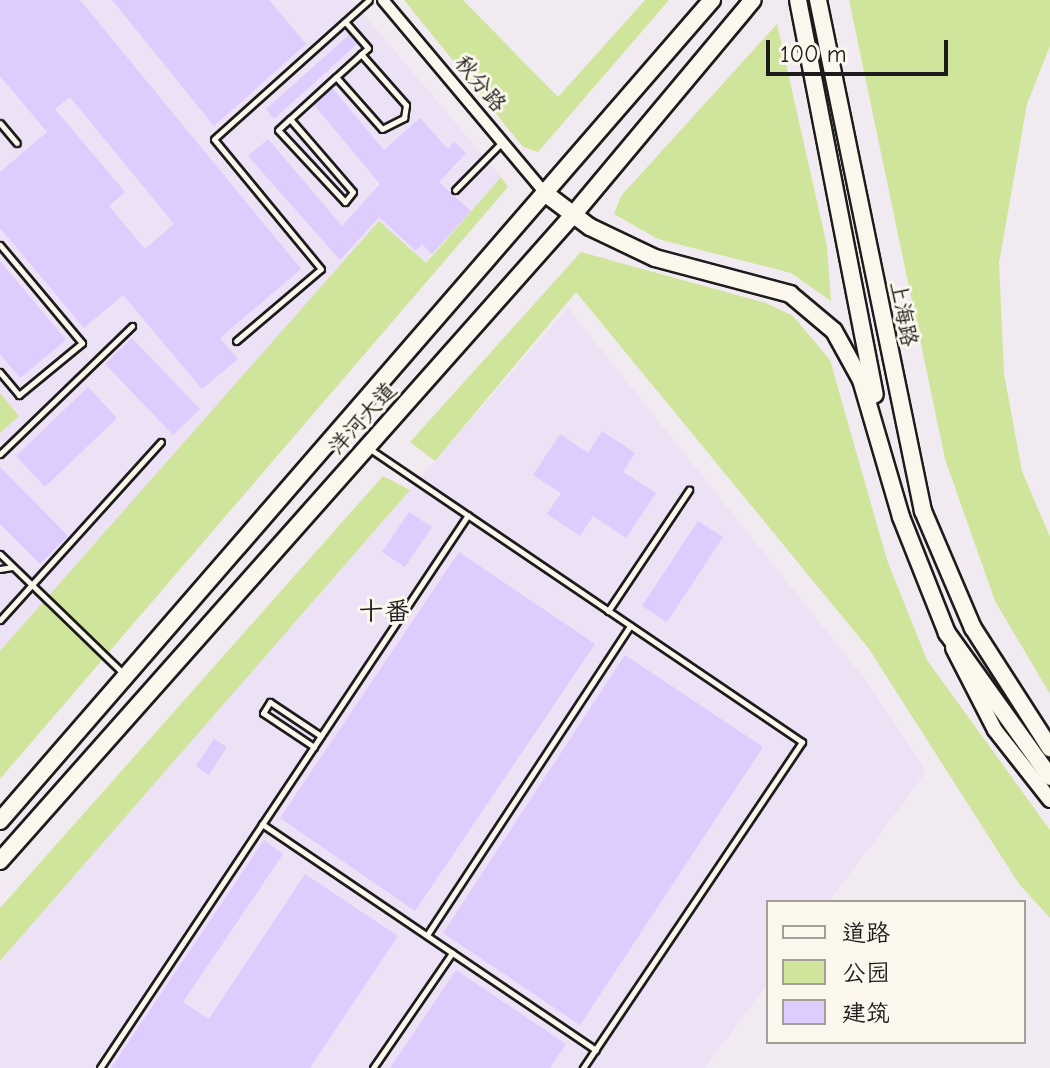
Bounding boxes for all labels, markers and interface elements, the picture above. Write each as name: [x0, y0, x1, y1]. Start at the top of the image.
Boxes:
scale bar: [770, 24, 952, 74]
text: 100 m: [780, 40, 847, 68]
street label: 秋分路: [449, 50, 511, 118]
street label: 上海路: [884, 279, 922, 349]
street label: 洋河大道: [324, 377, 402, 461]
district label: 十番: [358, 597, 410, 629]
legend: [766, 900, 1026, 1044]
text: 道路: [842, 919, 890, 947]
text: 公园: [842, 959, 890, 987]
text: 建筑: [842, 999, 890, 1027]

